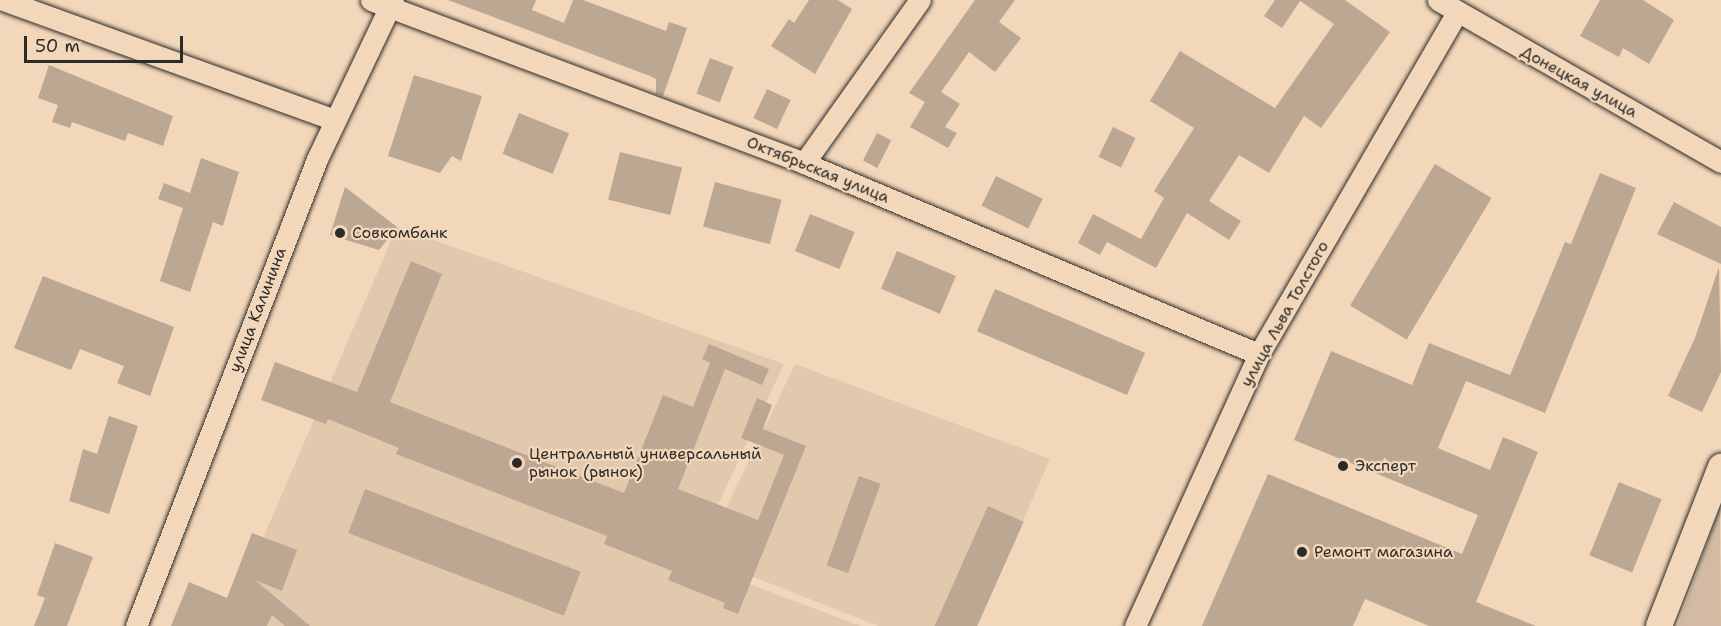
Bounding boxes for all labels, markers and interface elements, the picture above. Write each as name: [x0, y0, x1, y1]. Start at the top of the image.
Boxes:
scale bar: [27, 24, 186, 62]
text: 50 m: [35, 34, 80, 58]
street label: Донецкая улица: [1517, 42, 1641, 122]
street label: Октябрьская улица: [744, 133, 892, 207]
place label: Совкомбанк: [352, 223, 448, 243]
marker: Совкомбанк: [333, 226, 347, 240]
street label: улица Льва Толстого: [1237, 238, 1333, 390]
street label: улица Калинина: [225, 245, 291, 375]
place label: Центральный универсальный рынок (рынок): [529, 444, 762, 482]
marker: Центральный универсальный рынок (рынок): [510, 456, 524, 470]
place label: Эксперт: [1355, 456, 1416, 476]
marker: Эксперт: [1336, 459, 1350, 473]
place label: Ремонт магазина: [1314, 542, 1453, 562]
marker: Ремонт магазина: [1295, 545, 1309, 559]

